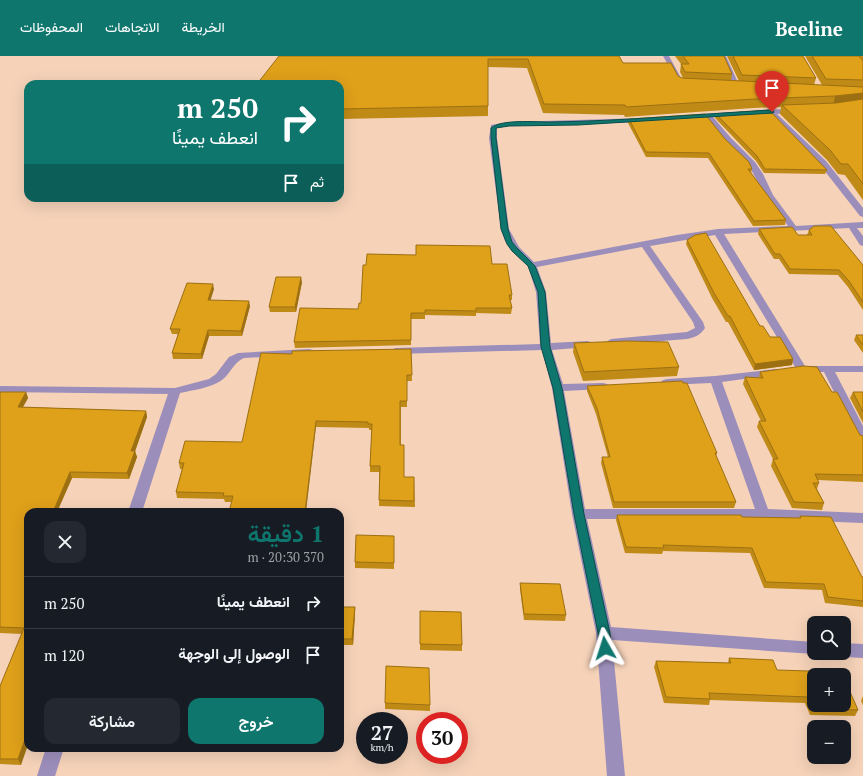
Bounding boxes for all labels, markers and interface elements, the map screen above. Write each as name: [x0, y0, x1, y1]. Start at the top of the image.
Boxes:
text: Beeline: [775, 16, 843, 41]
text: المحفوظات: [20, 17, 83, 36]
text: الاتجاهات: [105, 17, 159, 36]
text: الخريطة: [181, 17, 225, 36]
pin: [755, 71, 789, 112]
icon: arrive: [761, 77, 783, 99]
text: 250 m: [177, 89, 258, 126]
icon: right: [272, 96, 324, 148]
text: انعطف يمينًا: [172, 125, 258, 149]
text: ثم: [310, 171, 324, 191]
icon: arrive: [280, 172, 302, 194]
text: 1 دقيقة: [248, 517, 324, 549]
button: close: [44, 521, 86, 563]
text: 370 m · 20:30: [247, 548, 324, 566]
text: انعطف يمينًا: [217, 591, 290, 611]
icon: right: [302, 592, 324, 614]
text: 250 m: [44, 593, 85, 613]
map controls: [807, 616, 851, 764]
button: search: [807, 616, 851, 660]
position arrow: [584, 627, 626, 669]
text: الوصول إلى الوجهة: [178, 643, 290, 663]
icon: arrive: [302, 644, 324, 666]
text: 120 m: [44, 645, 85, 665]
button: +: [807, 668, 851, 712]
button: مشاركة: [44, 698, 180, 744]
button: خروج: [188, 698, 324, 744]
speed limit sign: 30: [416, 712, 468, 764]
text: 27: [371, 719, 393, 746]
button: −: [807, 720, 851, 764]
text: km/h: [370, 741, 394, 754]

